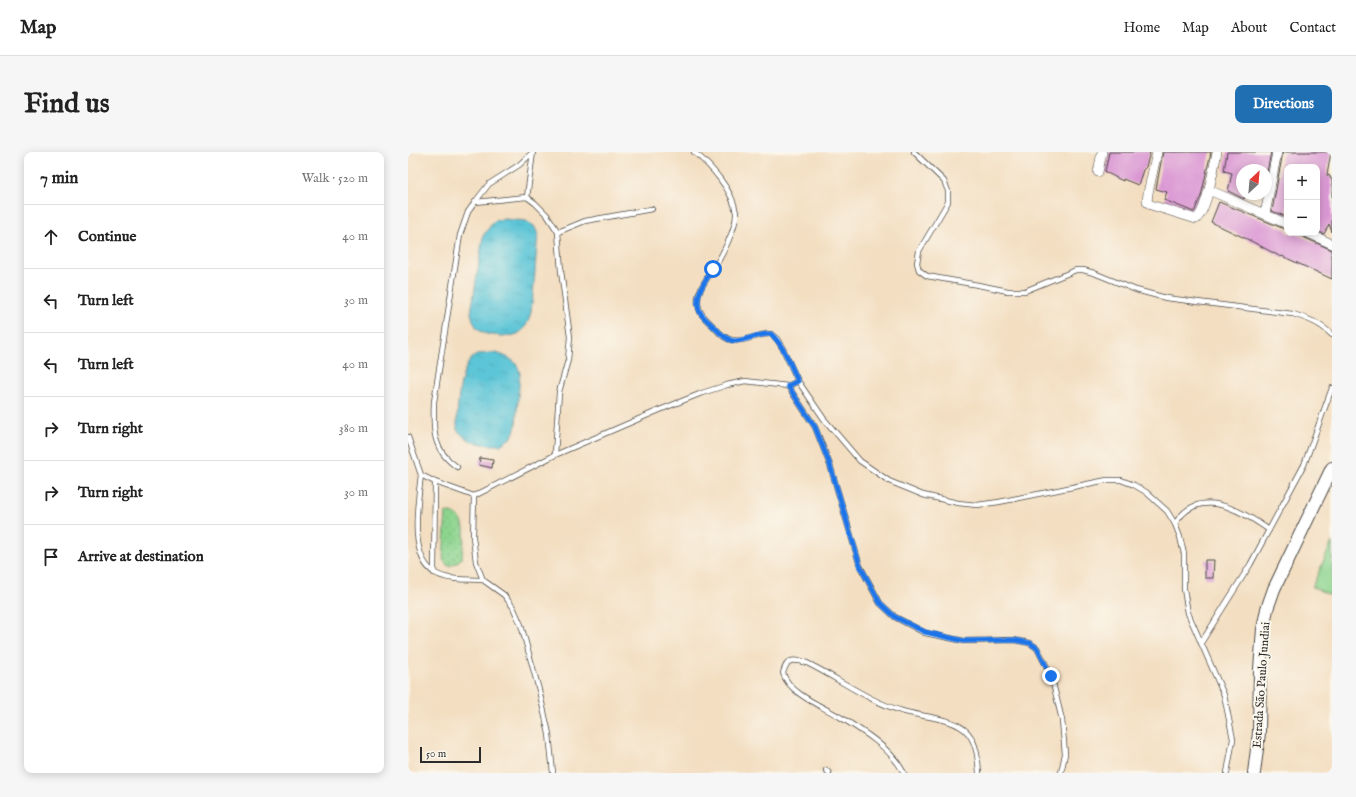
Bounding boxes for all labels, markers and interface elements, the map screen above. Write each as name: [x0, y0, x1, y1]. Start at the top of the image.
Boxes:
text: Map: [20, 16, 56, 40]
text: Home: [1124, 19, 1160, 37]
text: Map: [1182, 19, 1209, 37]
text: About: [1231, 19, 1267, 37]
text: Contact: [1289, 19, 1336, 37]
button: Directions: [1235, 85, 1332, 123]
text: Find us: [24, 87, 110, 122]
north arrow: [1236, 164, 1272, 200]
map controls: [1284, 164, 1320, 236]
button: +: [1284, 164, 1320, 200]
text: 7 min: [40, 168, 78, 189]
text: Walk · 520 m: [302, 170, 368, 187]
button: −: [1284, 200, 1320, 236]
icon: ahead: [40, 226, 62, 248]
text: Continue: [78, 227, 136, 246]
text: 40 m: [342, 228, 368, 245]
route start: [704, 260, 722, 278]
icon: left: [40, 290, 62, 312]
text: Turn left: [78, 291, 134, 310]
text: 30 m: [344, 292, 368, 309]
icon: left: [40, 354, 62, 376]
text: Turn left: [78, 355, 134, 374]
text: 40 m: [342, 356, 368, 373]
icon: right: [40, 418, 62, 440]
text: Turn right: [78, 419, 143, 438]
text: 380 m: [339, 420, 368, 437]
icon: right: [40, 482, 62, 504]
text: Turn right: [78, 483, 143, 502]
text: 30 m: [344, 484, 368, 501]
icon: arrive: [40, 546, 62, 568]
text: Arrive at destination: [78, 547, 204, 566]
street label: Estrada São Paulo Jundiai: [1250, 621, 1274, 749]
route end: [1042, 667, 1060, 685]
scale bar: [420, 745, 481, 764]
text: 50 m: [426, 747, 446, 761]

